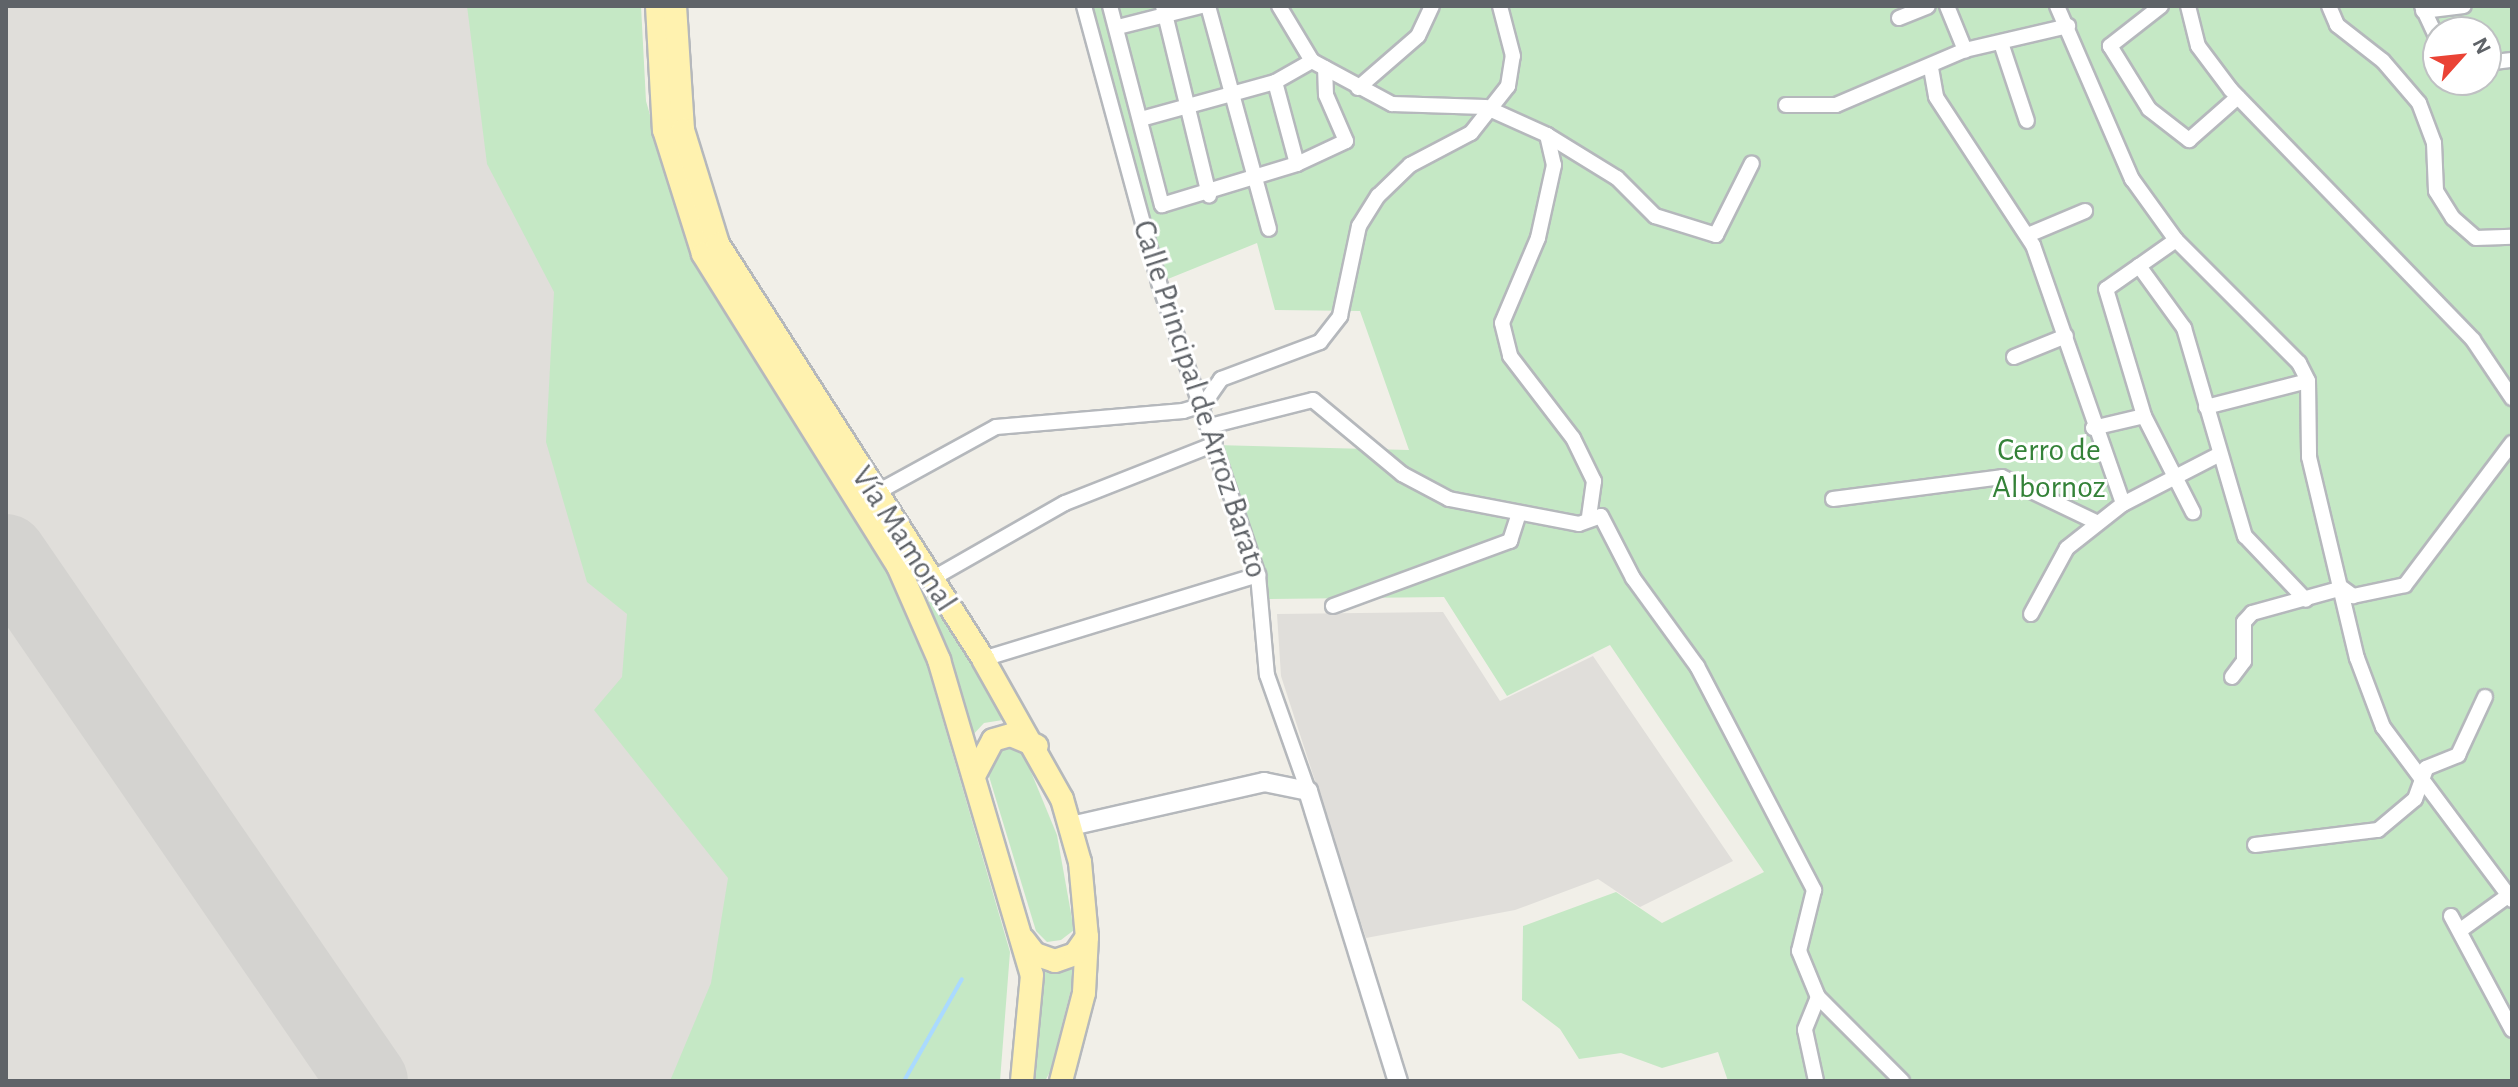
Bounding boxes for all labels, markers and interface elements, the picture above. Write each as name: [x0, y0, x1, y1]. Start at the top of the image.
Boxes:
north arrow: [2422, 16, 2502, 96]
text: N: [2468, 34, 2495, 58]
street label: Calle Principal de Arroz Barato: [1124, 215, 1276, 583]
park label: Cerro de Albornoz: [1992, 432, 2106, 507]
street label: Vía Mamonal: [843, 459, 965, 619]

